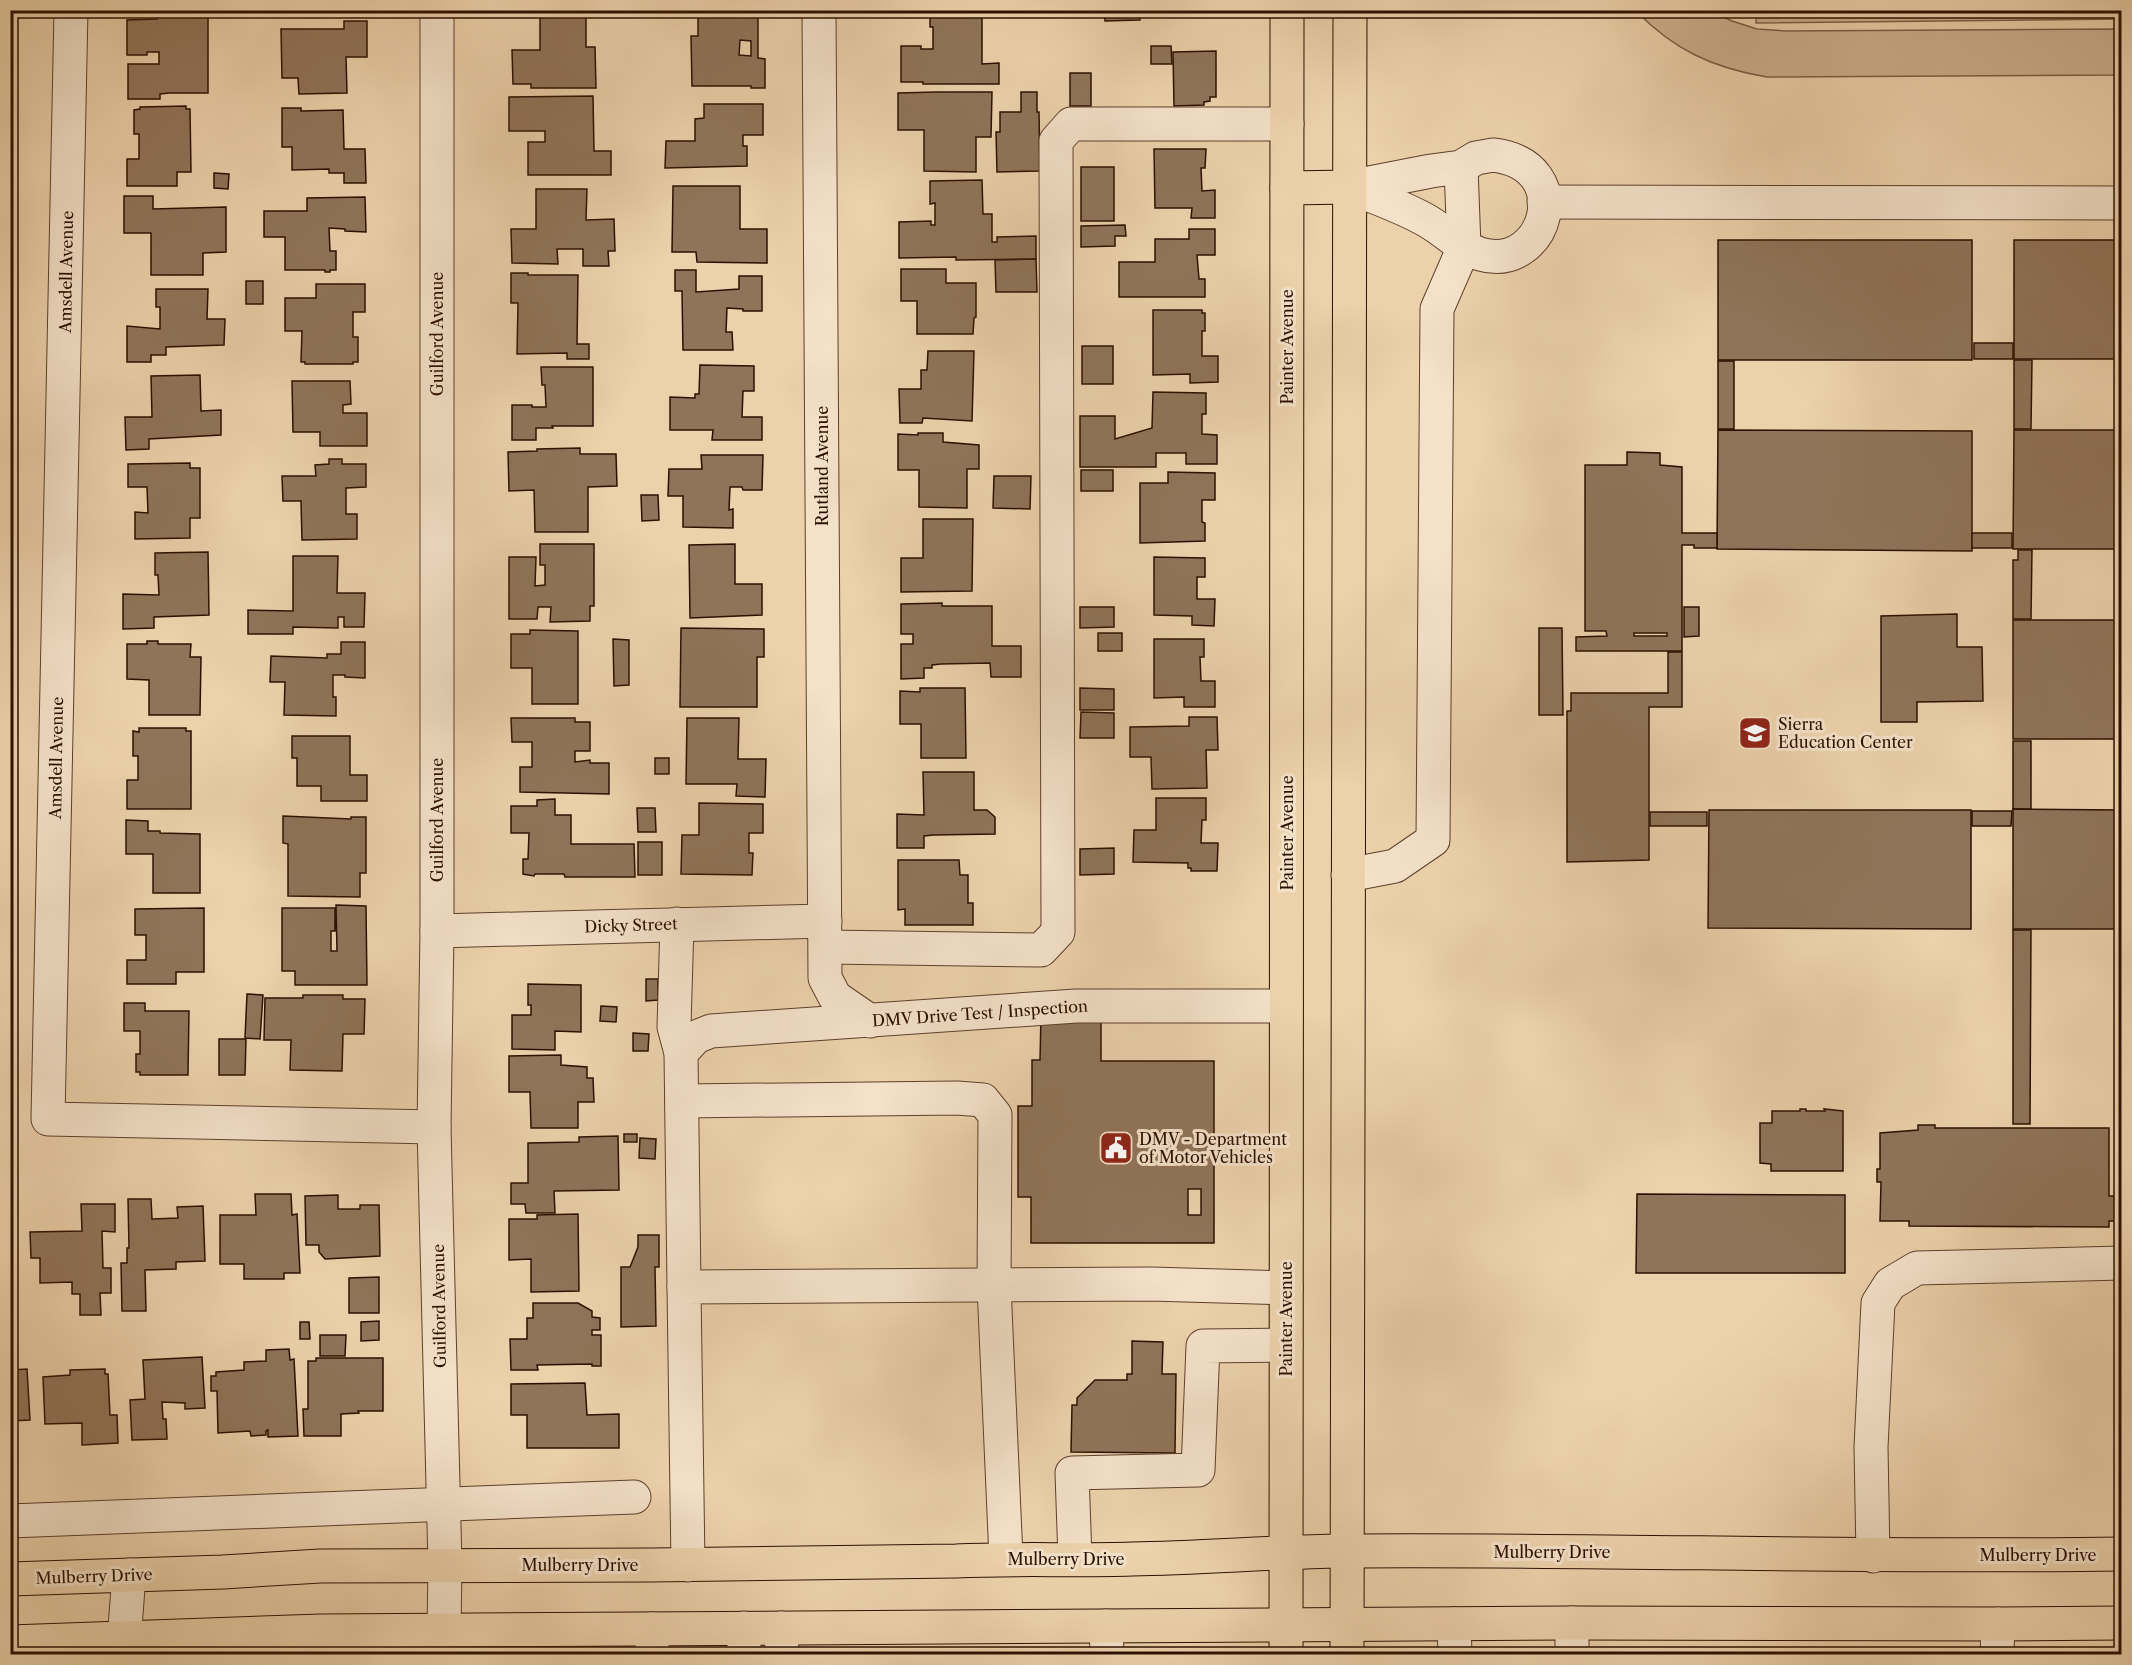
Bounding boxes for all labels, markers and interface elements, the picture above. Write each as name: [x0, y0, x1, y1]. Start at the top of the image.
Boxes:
street label: Amsdell Avenue: [55, 211, 77, 334]
street label: Guilford Avenue: [427, 272, 447, 396]
street label: Painter Avenue: [1277, 289, 1297, 405]
street label: Rutland Avenue: [812, 406, 832, 526]
street label: Amsdell Avenue: [45, 697, 67, 820]
place label: Sierra Education Center: [1778, 714, 1913, 752]
school or university icon: Sierra Education Center: [1737, 715, 1773, 751]
street label: Guilford Avenue: [427, 758, 447, 882]
street label: Painter Avenue: [1277, 775, 1297, 891]
street label: Dicky Street: [584, 913, 678, 937]
street label: DMV Drive Test / Inspection: [871, 995, 1089, 1031]
place label: DMV - Department of Motor Vehicles: [1139, 1129, 1287, 1167]
public building icon: DMV - Department of Motor Vehicles: [1098, 1130, 1134, 1166]
street label: Guilford Avenue: [428, 1244, 450, 1368]
street label: Painter Avenue: [1276, 1261, 1296, 1377]
street label: Mulberry Drive: [1494, 1542, 1610, 1562]
street label: Mulberry Drive: [1980, 1545, 2096, 1565]
street label: Mulberry Drive: [1008, 1549, 1124, 1569]
street label: Mulberry Drive: [522, 1555, 638, 1575]
street label: Mulberry Drive: [35, 1564, 153, 1588]

